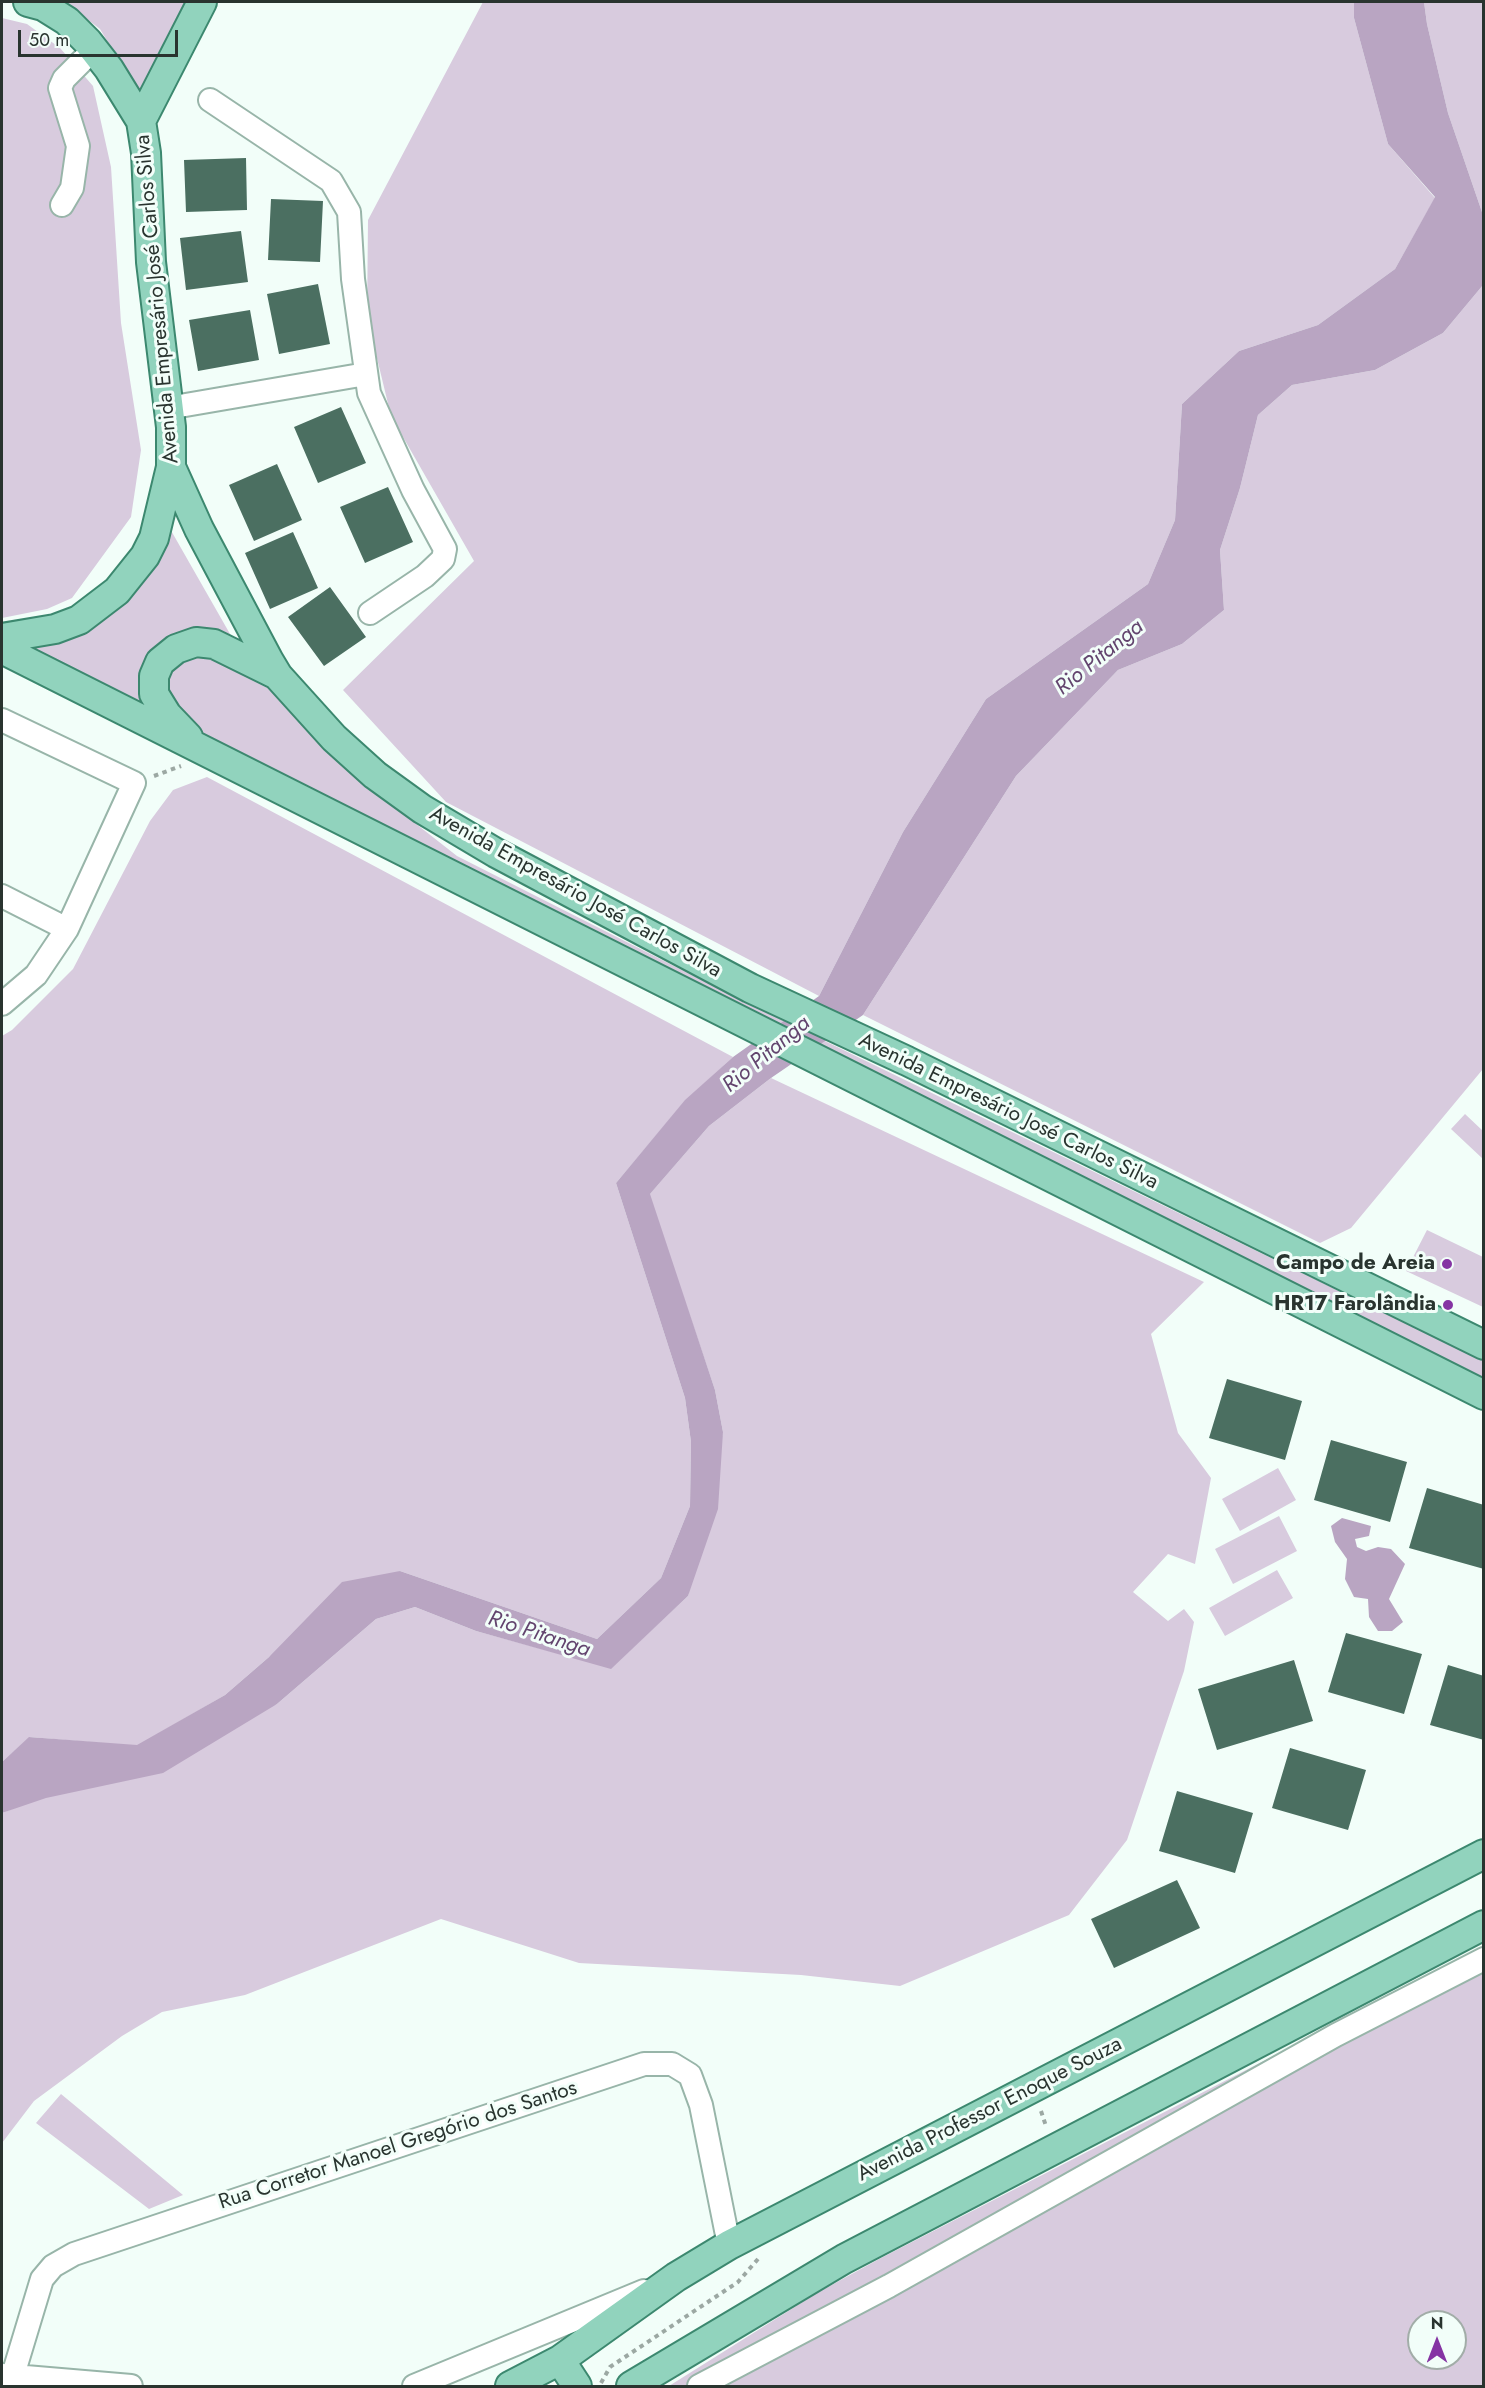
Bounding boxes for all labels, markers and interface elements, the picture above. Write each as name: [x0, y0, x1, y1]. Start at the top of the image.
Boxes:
scale bar: [21, 18, 182, 56]
text: 50 m: [29, 27, 69, 53]
street label: Avenida Empresário José Carlos Silva: [131, 134, 185, 464]
water label: Rio Pitanga: [1051, 614, 1149, 702]
street label: Avenida Empresário José Carlos Silva: [425, 802, 725, 984]
water label: Rio Pitanga: [718, 1011, 816, 1099]
street label: Avenida Empresário José Carlos Silva: [854, 1028, 1162, 1196]
place label: Campo de Areia: [1276, 1251, 1435, 1277]
marker: Campo de Areia: [1440, 1257, 1454, 1271]
place label: HR17 Farolândia: [1274, 1292, 1436, 1318]
marker: HR17 Farolândia: [1441, 1298, 1455, 1312]
water label: Rio Pitanga: [485, 1606, 593, 1664]
street label: Avenida Professor Enoque Souza: [854, 2032, 1126, 2188]
street label: Rua Corretor Manoel Gregório dos Santos: [216, 2076, 580, 2216]
north arrow: [1407, 2310, 1467, 2370]
text: N: [1431, 2312, 1443, 2335]

